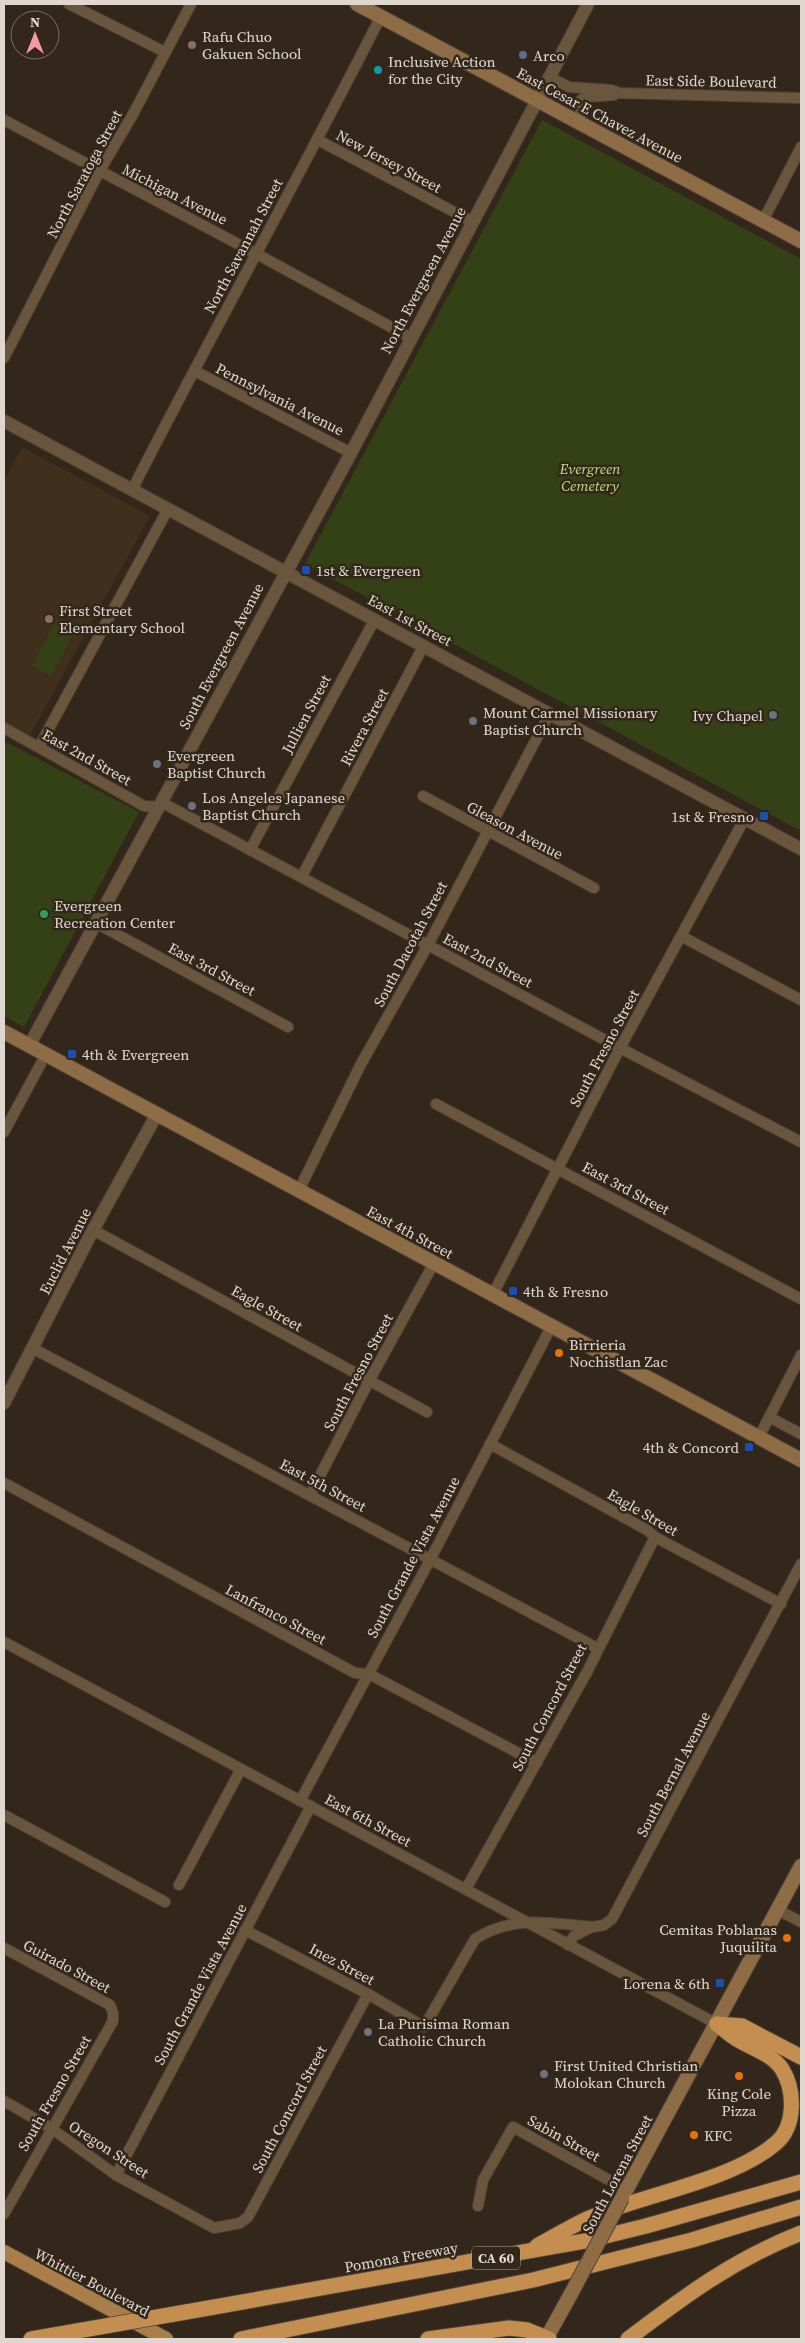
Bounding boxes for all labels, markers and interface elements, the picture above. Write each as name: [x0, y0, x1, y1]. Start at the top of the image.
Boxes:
north arrow: [10, 10, 60, 60]
text: N: [30, 12, 40, 32]
place label: Rafu Chuo Gakuen School: [202, 26, 302, 64]
marker: Rafu Chuo Gakuen School: [186, 39, 198, 51]
place label: Arco: [533, 45, 565, 66]
marker: Arco: [517, 49, 529, 61]
place label: Inclusive Action for the City: [388, 51, 496, 89]
street label: East Cesar E Chavez Avenue: [513, 62, 687, 168]
marker: Inclusive Action for the City: [372, 64, 384, 76]
street label: East Side Boulevard: [645, 69, 777, 93]
street label: North Saratoga Street: [41, 106, 127, 242]
street label: New Jersey Street: [333, 124, 445, 198]
street label: Michigan Avenue: [119, 158, 232, 230]
street label: North Savannah Street: [198, 175, 288, 317]
street label: North Evergreen Avenue: [375, 202, 471, 357]
street label: Pennsylvania Avenue: [212, 358, 348, 441]
park label: Evergreen Cemetery: [558, 458, 621, 496]
place label: 1st & Evergreen: [316, 560, 421, 581]
marker: 1st & Evergreen: [300, 564, 312, 576]
street label: South Evergreen Avenue: [174, 579, 269, 733]
street label: East 1st Street: [364, 589, 456, 651]
place label: First Street Elementary School: [59, 600, 186, 638]
marker: First Street Elementary School: [43, 613, 55, 625]
street label: Jullien Street: [276, 671, 336, 758]
street label: Rivera Street: [335, 684, 393, 769]
place label: Mount Carmel Missionary Baptist Church: [483, 702, 658, 740]
place label: Ivy Chapel: [693, 705, 764, 726]
marker: Ivy Chapel: [767, 709, 779, 721]
marker: Mount Carmel Missionary Baptist Church: [467, 715, 479, 727]
street label: East 2nd Street: [39, 724, 135, 790]
place label: Evergreen Baptist Church: [167, 745, 266, 783]
marker: Evergreen Baptist Church: [151, 758, 163, 770]
place label: Los Angeles Japanese Baptist Church: [202, 787, 346, 825]
street label: Gleason Avenue: [463, 796, 567, 864]
marker: Los Angeles Japanese Baptist Church: [186, 800, 198, 812]
place label: 1st & Fresno: [671, 806, 754, 827]
marker: 1st & Fresno: [758, 810, 770, 822]
street label: South Dacotah Street: [368, 877, 452, 1010]
place label: Evergreen Recreation Center: [54, 895, 176, 933]
marker: Evergreen Recreation Center: [38, 908, 50, 920]
street label: East 2nd Street: [439, 928, 537, 993]
street label: East 3rd Street: [165, 937, 259, 1001]
street label: South Fresno Street: [564, 985, 644, 1110]
place label: 4th & Evergreen: [82, 1044, 189, 1065]
marker: 4th & Evergreen: [66, 1048, 78, 1060]
street label: East 3rd Street: [579, 1156, 673, 1220]
street label: East 4th Street: [363, 1200, 457, 1264]
street label: Euclid Avenue: [34, 1204, 96, 1298]
street label: Eagle Street: [228, 1280, 307, 1336]
place label: 4th & Fresno: [523, 1281, 608, 1302]
marker: 4th & Fresno: [507, 1285, 519, 1297]
street label: South Fresno Street: [318, 1309, 398, 1434]
place label: Birrieria Nochistlan Zac: [569, 1334, 668, 1372]
marker: Birrieria Nochistlan Zac: [553, 1347, 565, 1359]
place label: 4th & Concord: [643, 1437, 739, 1458]
marker: 4th & Concord: [743, 1441, 755, 1453]
street label: East 5th Street: [276, 1453, 370, 1517]
street label: South Grande Vista Avenue: [361, 1472, 465, 1641]
street label: Eagle Street: [604, 1483, 682, 1541]
street label: Lanfranco Street: [222, 1579, 330, 1650]
street label: South Concord Street: [507, 1640, 591, 1774]
street label: South Bernal Avenue: [631, 1707, 715, 1840]
street label: East 6th Street: [321, 1788, 415, 1852]
street label: South Grande Vista Avenue: [148, 1899, 252, 2068]
place label: Cemitas Poblanas Juquilita: [659, 1919, 777, 1957]
marker: Cemitas Poblanas Juquilita: [781, 1932, 793, 1944]
street label: Guirado Street: [20, 1934, 115, 1998]
street label: Inez Street: [306, 1938, 379, 1990]
place label: Lorena & 6th: [623, 1973, 710, 1994]
marker: Lorena & 6th: [714, 1977, 726, 1989]
place label: La Purisima Roman Catholic Church: [378, 2013, 510, 2051]
marker: La Purisima Roman Catholic Church: [362, 2026, 374, 2038]
street label: South Fresno Street: [12, 2031, 96, 2155]
street label: South Concord Street: [247, 2042, 331, 2176]
place label: First United Christian Molokan Church: [554, 2055, 698, 2093]
marker: First United Christian Molokan Church: [538, 2068, 550, 2080]
marker: King Cole Pizza: [733, 2070, 745, 2082]
place label: King Cole Pizza: [707, 2083, 772, 2121]
street label: Sabin Street: [524, 2109, 604, 2167]
street label: South Lorena Street: [577, 2111, 657, 2237]
street label: Oregon Street: [65, 2115, 153, 2183]
place label: KFC: [704, 2125, 732, 2146]
marker: KFC: [688, 2129, 700, 2141]
street label: Pomona Freeway: [343, 2237, 460, 2277]
street label: Whittier Boulevard: [31, 2243, 154, 2321]
road number: CA 60: [472, 2246, 520, 2270]

